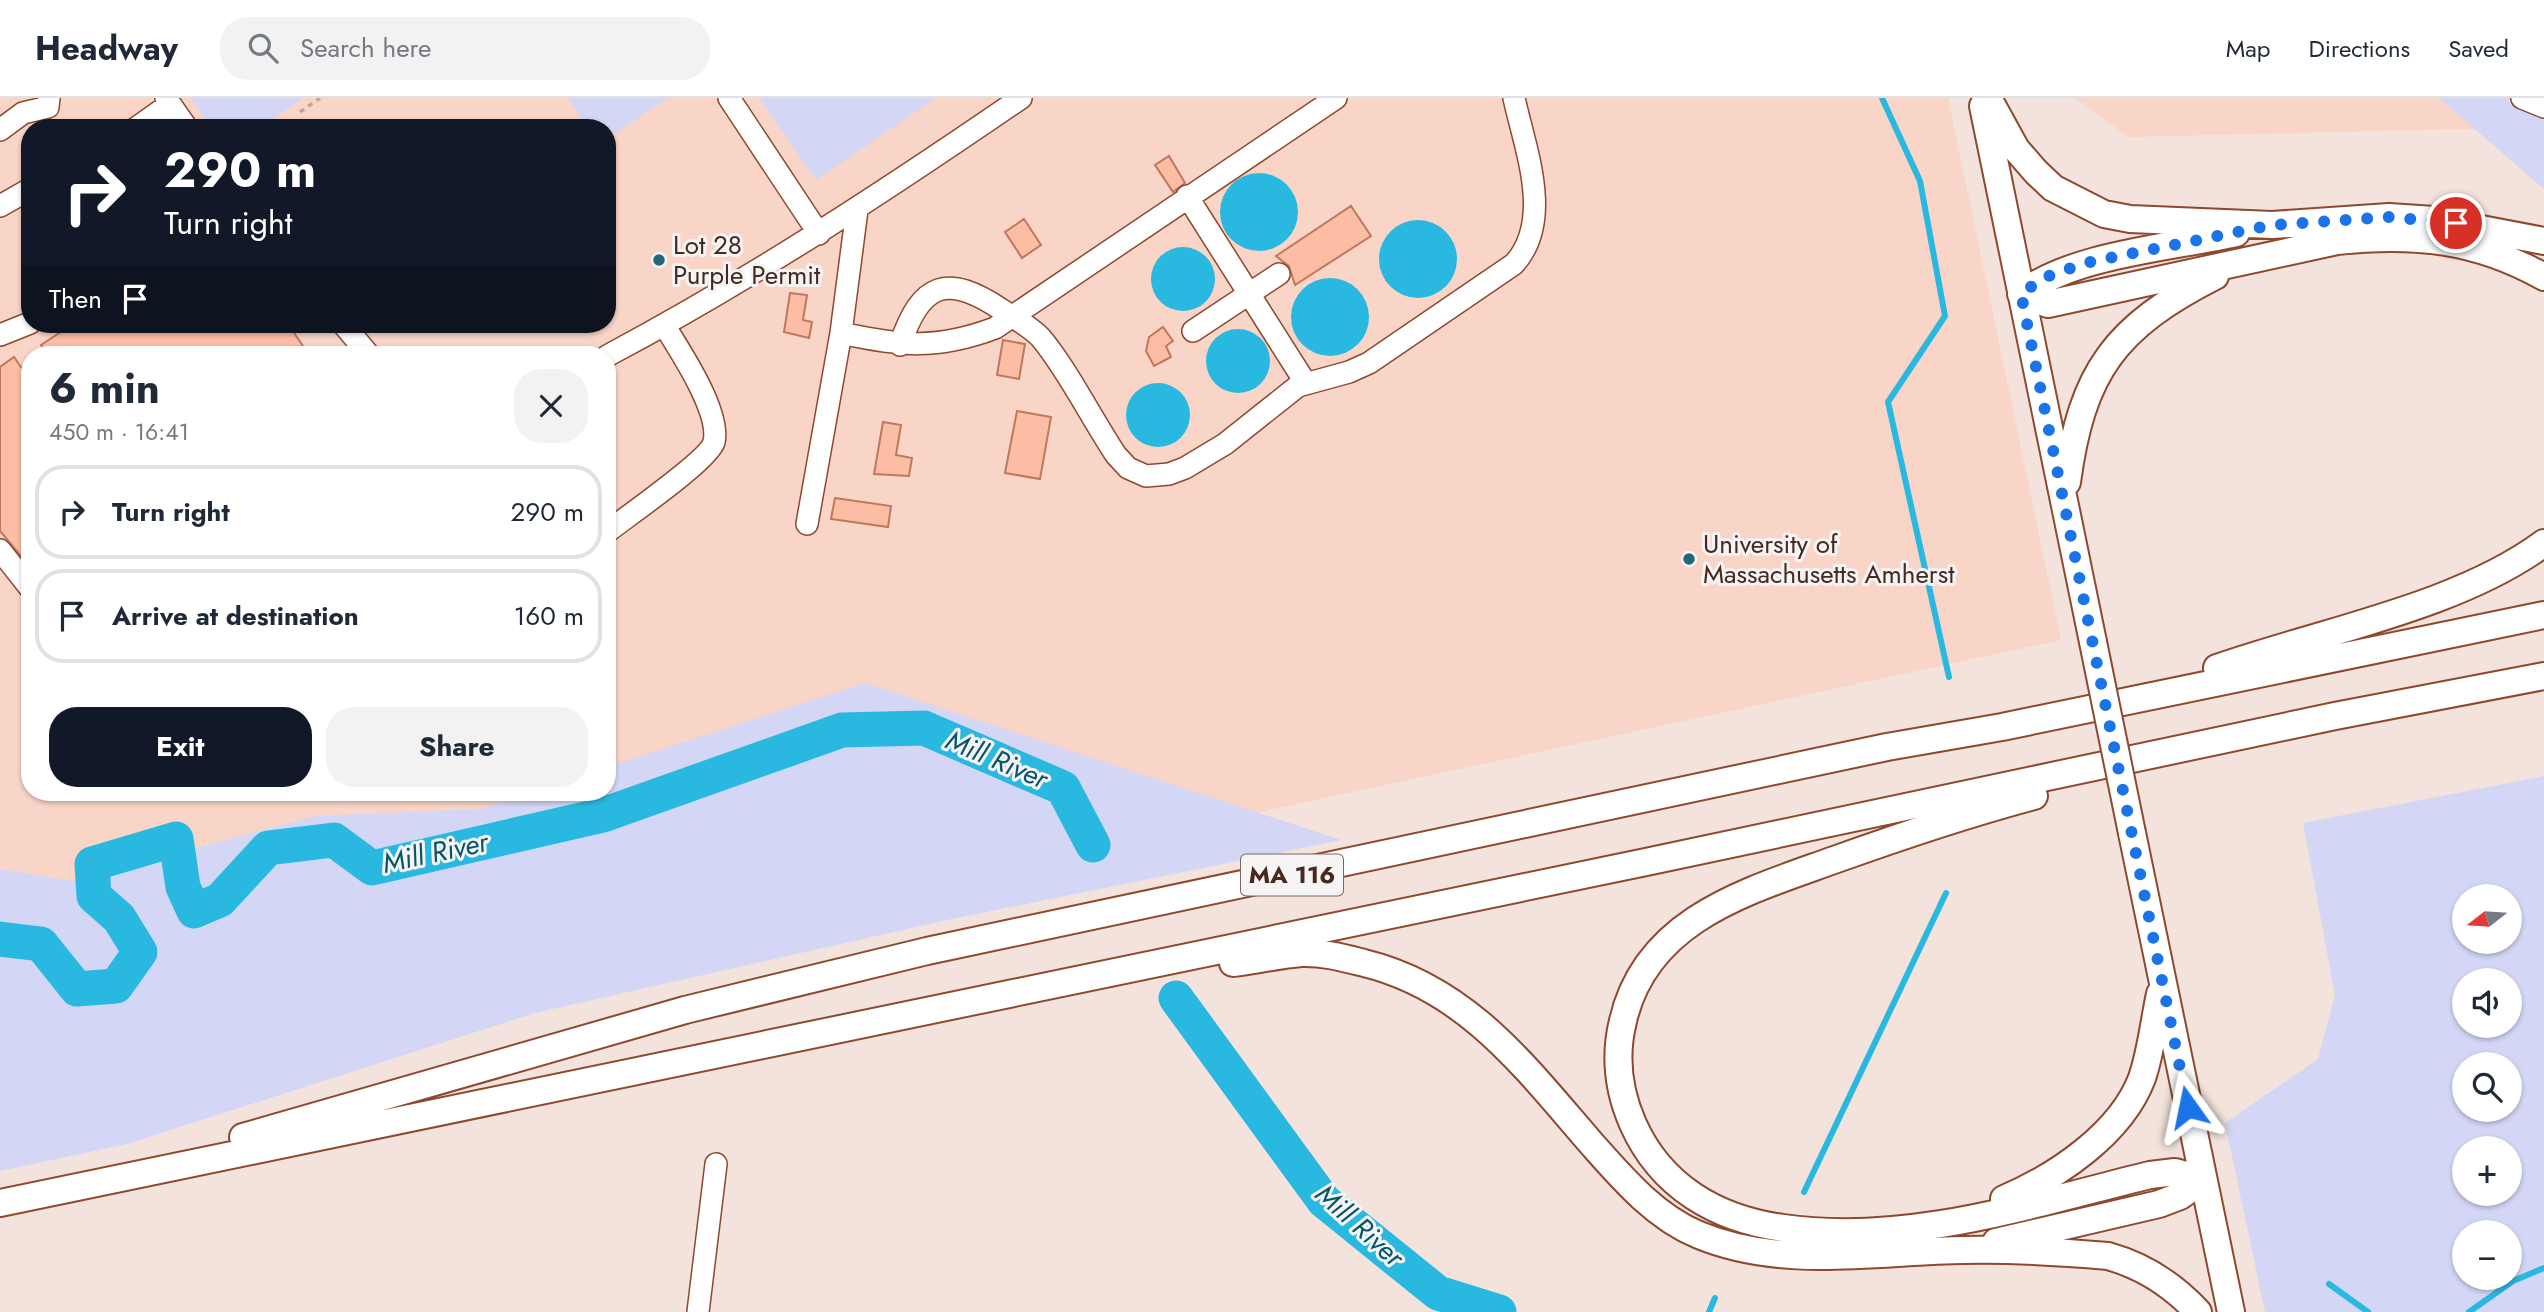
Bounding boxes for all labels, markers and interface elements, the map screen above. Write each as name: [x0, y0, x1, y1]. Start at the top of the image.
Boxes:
search box: [220, 17, 710, 80]
text: Headway: [35, 25, 178, 72]
icon: search: [244, 29, 282, 67]
text: Search here: [300, 29, 431, 67]
text: Map: [2226, 31, 2271, 66]
text: Directions: [2309, 31, 2410, 66]
text: Saved: [2448, 31, 2509, 66]
text: 290 m: [164, 135, 316, 205]
icon: right: [49, 147, 140, 238]
pin: [2426, 193, 2486, 253]
text: Turn right: [164, 200, 293, 246]
icon: arrive: [2437, 204, 2475, 242]
place label: Lot 28 Purple Permit: [673, 226, 821, 294]
marker: Lot 28 Purple Permit: [651, 252, 667, 268]
text: Then: [49, 280, 102, 318]
icon: arrive: [116, 280, 154, 318]
text: 6 min: [49, 358, 160, 419]
button: close: [514, 369, 588, 443]
text: 450 m · 16:41: [49, 415, 189, 449]
icon: right: [53, 493, 91, 531]
text: Turn right: [112, 493, 230, 531]
text: 290 m: [511, 493, 584, 531]
place label: University of Massachusetts Amherst: [1703, 525, 1955, 593]
marker: University of Massachusetts Amherst: [1681, 551, 1697, 567]
icon: arrive: [53, 597, 91, 635]
text: Arrive at destination: [112, 597, 359, 635]
text: 160 m: [514, 597, 584, 635]
button: Exit: [49, 707, 312, 787]
button: Share: [326, 707, 588, 787]
water label: Mill River: [939, 720, 1056, 800]
water label: Mill River: [378, 821, 493, 884]
road number: MA 116: [1241, 854, 1343, 896]
north arrow: [2452, 884, 2522, 954]
map controls: [2452, 884, 2522, 1290]
button: sound: [2452, 968, 2522, 1038]
button: search: [2452, 1052, 2522, 1122]
position arrow: [2151, 1070, 2225, 1144]
button: +: [2452, 1136, 2522, 1206]
water label: Mill River: [1306, 1174, 1414, 1278]
button: −: [2452, 1220, 2522, 1290]

